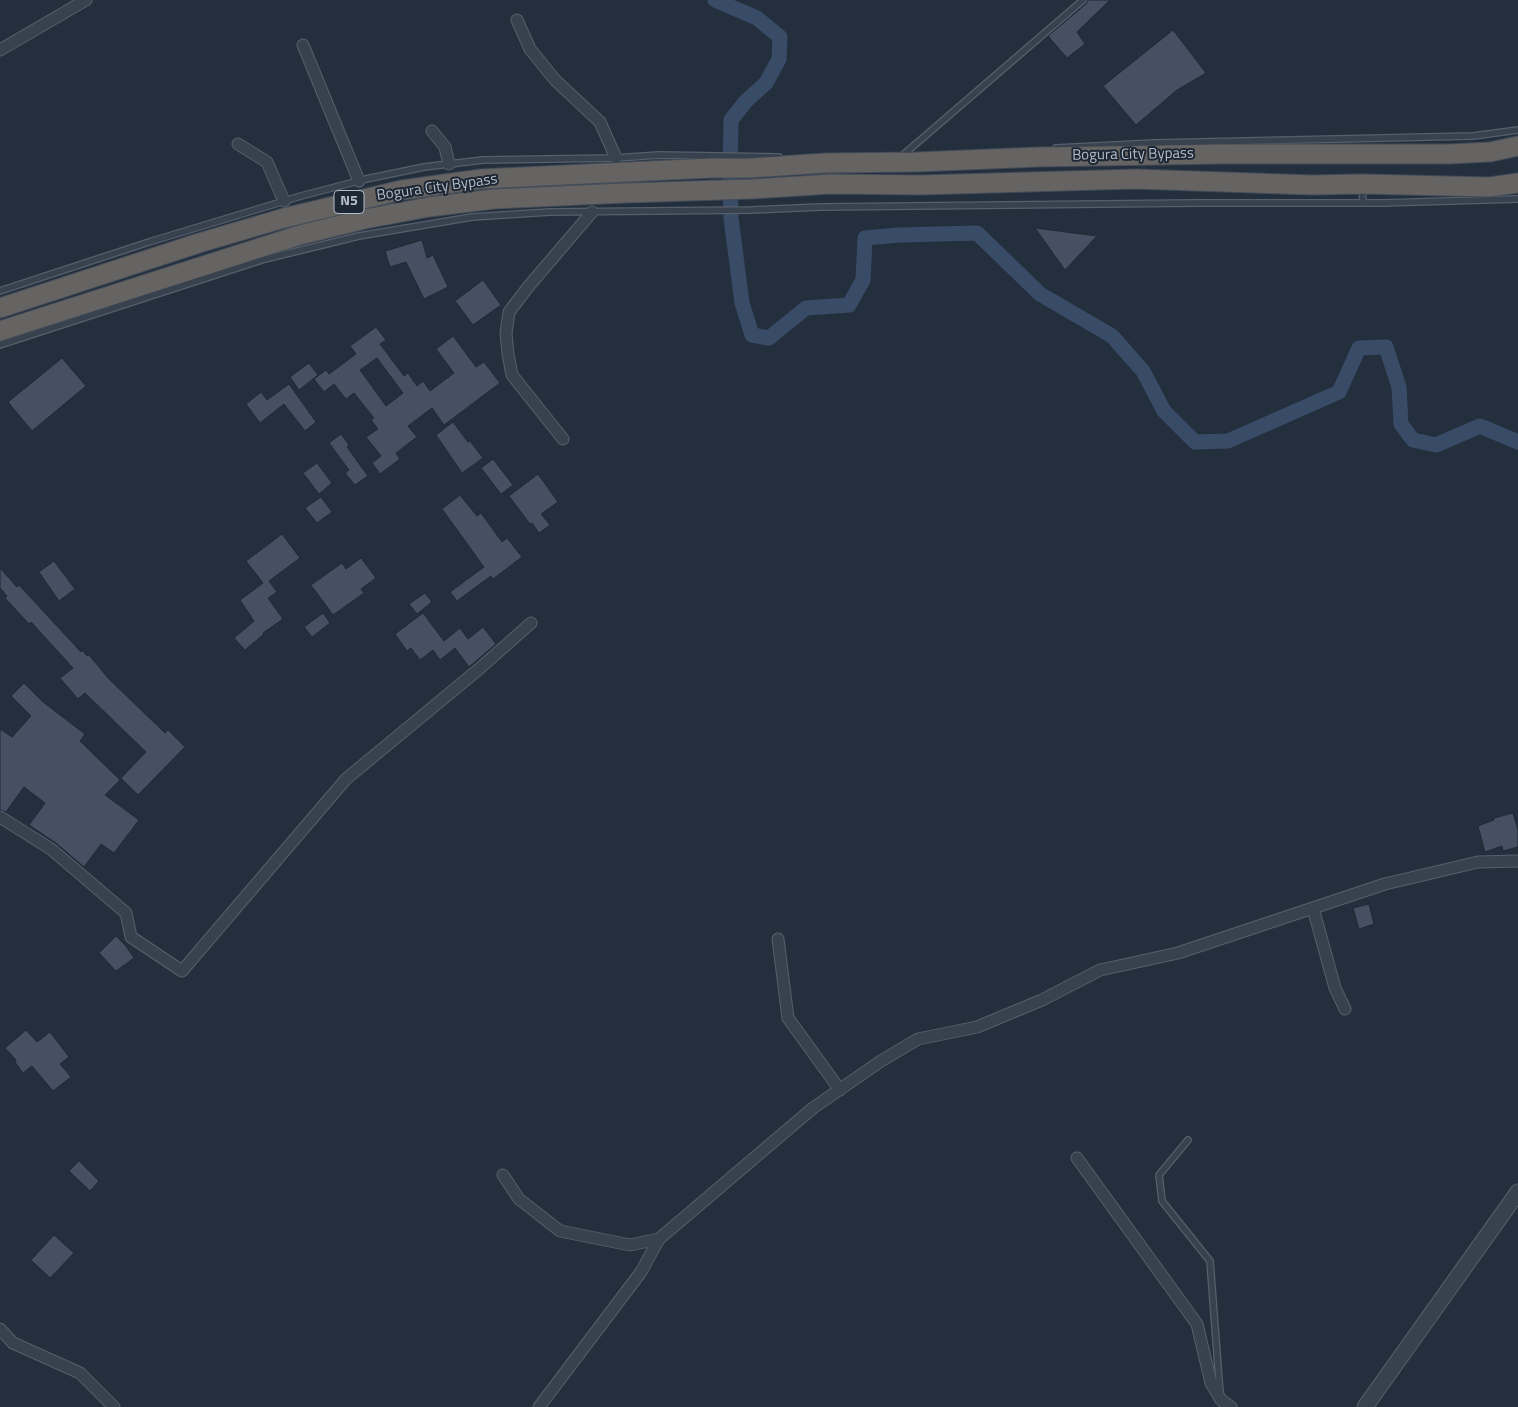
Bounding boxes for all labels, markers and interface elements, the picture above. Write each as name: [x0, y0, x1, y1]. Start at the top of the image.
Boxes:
street label: Bogura City Bypass: [1072, 145, 1194, 165]
street label: Bogura City Bypass: [375, 171, 499, 205]
road number: N5: [334, 190, 364, 213]

